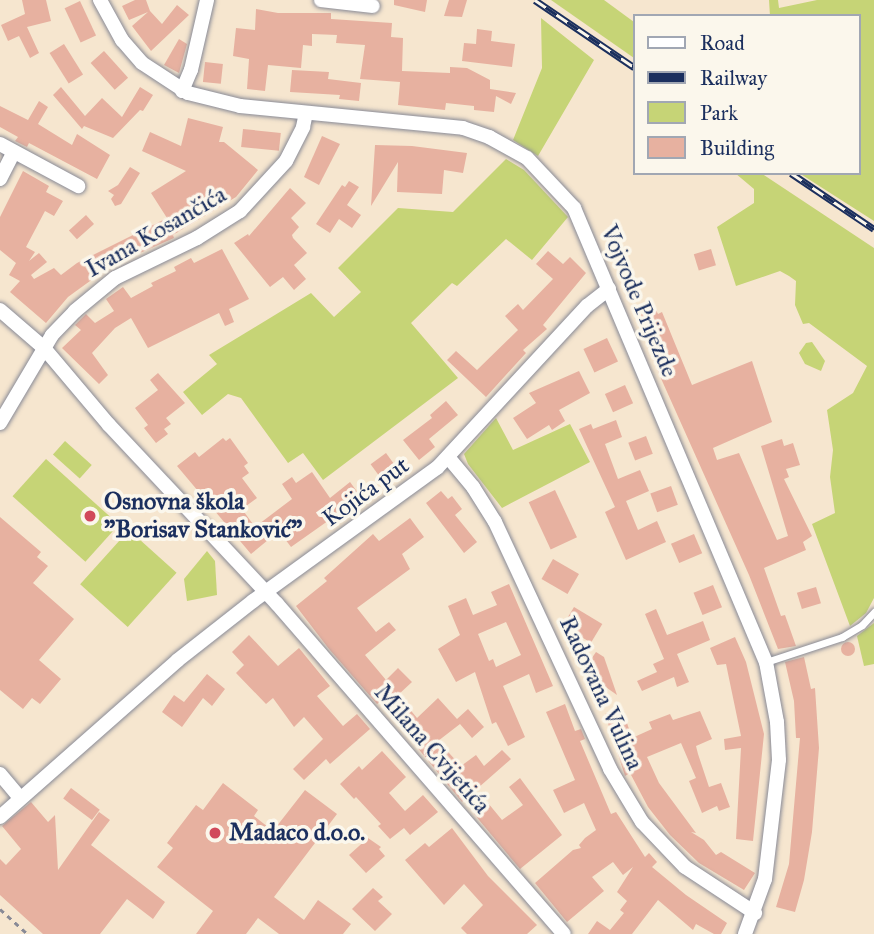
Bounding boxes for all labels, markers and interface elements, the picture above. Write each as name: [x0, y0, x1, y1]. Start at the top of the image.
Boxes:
legend: [632, 14, 860, 175]
text: Road: [700, 30, 745, 56]
text: Railway: [700, 65, 767, 91]
text: Park: [700, 100, 738, 126]
text: Building: [700, 135, 774, 161]
street label: Ivana Kosančića: [81, 180, 231, 284]
street label: Vojvode Prijezde: [594, 221, 684, 381]
street label: Kojića put: [317, 451, 415, 533]
place label: Osnovna škola "Borisav Stanković": [104, 488, 302, 544]
marker: Osnovna škola "Borisav Stanković": [82, 508, 98, 524]
street label: Radovana Vulina: [553, 612, 649, 774]
street label: Milana Cvijetića: [368, 678, 496, 820]
place label: Madaco d.o.o.: [229, 819, 365, 847]
marker: Madaco d.o.o.: [207, 825, 223, 841]

